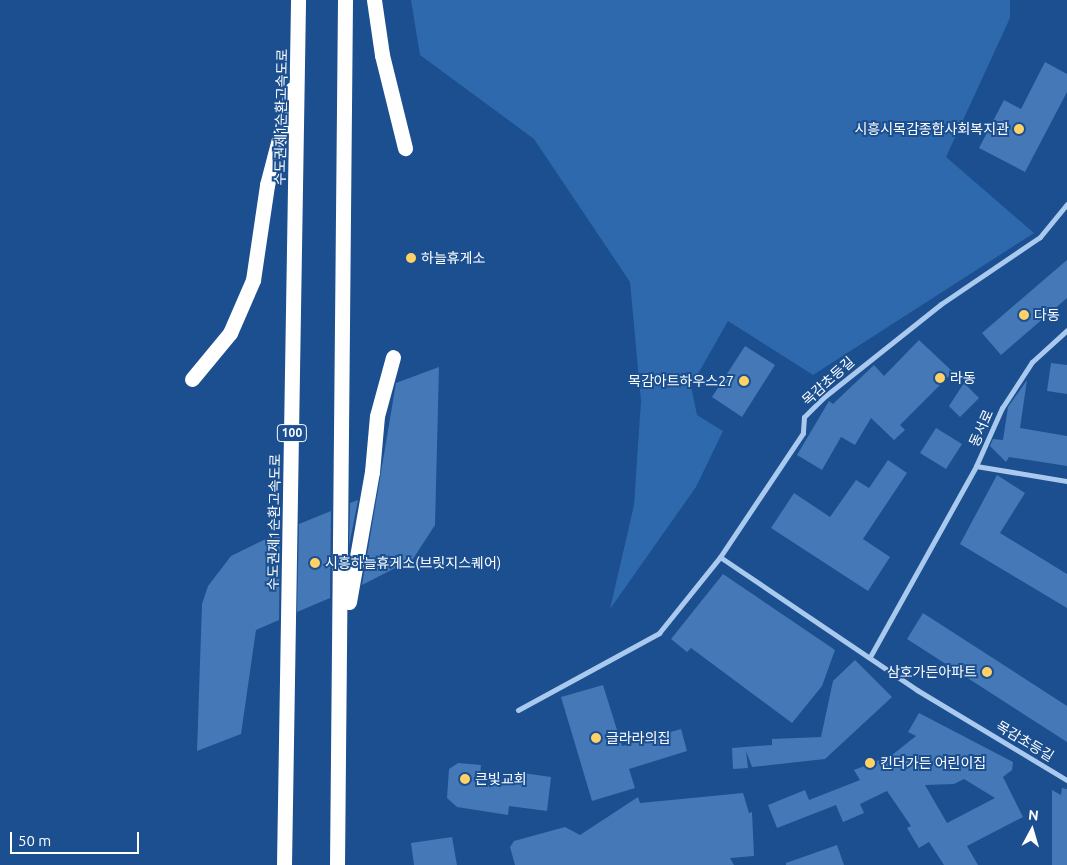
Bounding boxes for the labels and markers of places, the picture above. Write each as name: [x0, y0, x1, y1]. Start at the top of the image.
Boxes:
place label: 시흥시목감종합사회복지관: [854, 121, 1009, 137]
marker: 시흥시목감종합사회복지관: [1013, 123, 1025, 135]
place label: 하늘휴게소: [421, 250, 485, 266]
marker: 하늘휴게소: [405, 252, 417, 264]
place label: 다동: [1034, 307, 1060, 323]
marker: 다동: [1018, 309, 1030, 321]
place label: 라동: [950, 370, 976, 386]
marker: 라동: [934, 372, 946, 384]
place label: 목감아트하우스27: [628, 373, 734, 389]
marker: 목감아트하우스27: [738, 375, 750, 387]
place label: 시흥하늘휴게소(브릿지스퀘어): [325, 555, 501, 571]
marker: 시흥하늘휴게소(브릿지스퀘어): [309, 557, 321, 569]
place label: 삼호가든아파트: [887, 664, 977, 680]
marker: 삼호가든아파트: [981, 666, 993, 678]
place label: 글라라의집: [606, 730, 670, 746]
marker: 글라라의집: [590, 732, 602, 744]
place label: 킨더가든 어린이집: [880, 755, 986, 771]
marker: 킨더가든 어린이집: [864, 757, 876, 769]
place label: 큰빛교회: [475, 771, 527, 787]
marker: 큰빛교회: [459, 773, 471, 785]

